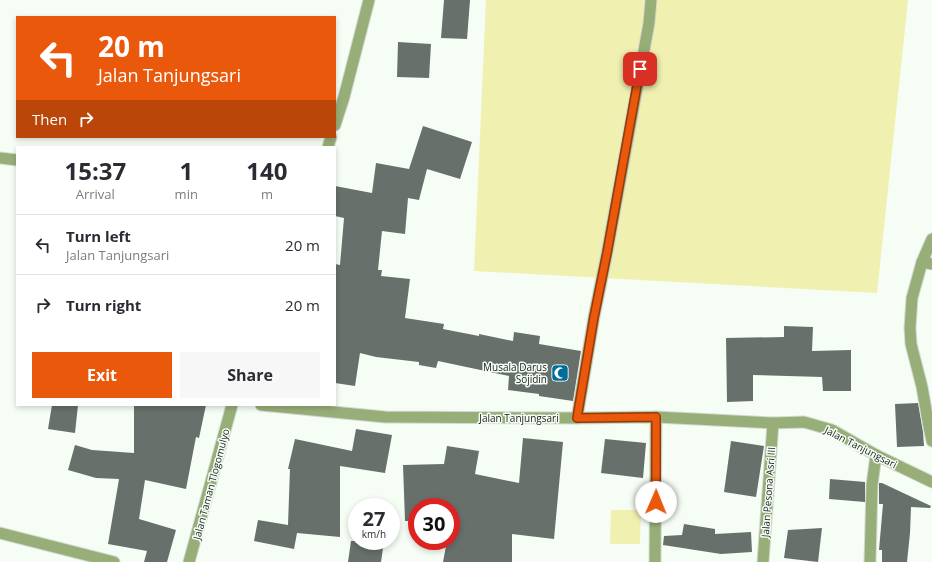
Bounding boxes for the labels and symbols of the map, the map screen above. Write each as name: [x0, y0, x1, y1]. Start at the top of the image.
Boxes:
pin: [623, 52, 657, 86]
place label: Musala Darus Sojidin: [483, 360, 547, 386]
mosque icon: Musala Darus Sojidin: [550, 363, 570, 383]
street label: Jalan Tanjungsari: [478, 411, 559, 425]
street label: Jalan Tanjungsari: [822, 422, 900, 471]
street label: Jalan Taman Tlogomulyo: [189, 427, 233, 542]
street label: Jalan Pesona Asri III: [758, 446, 778, 539]
position arrow: [635, 481, 677, 523]
speed limit sign: 30: [408, 498, 460, 550]

